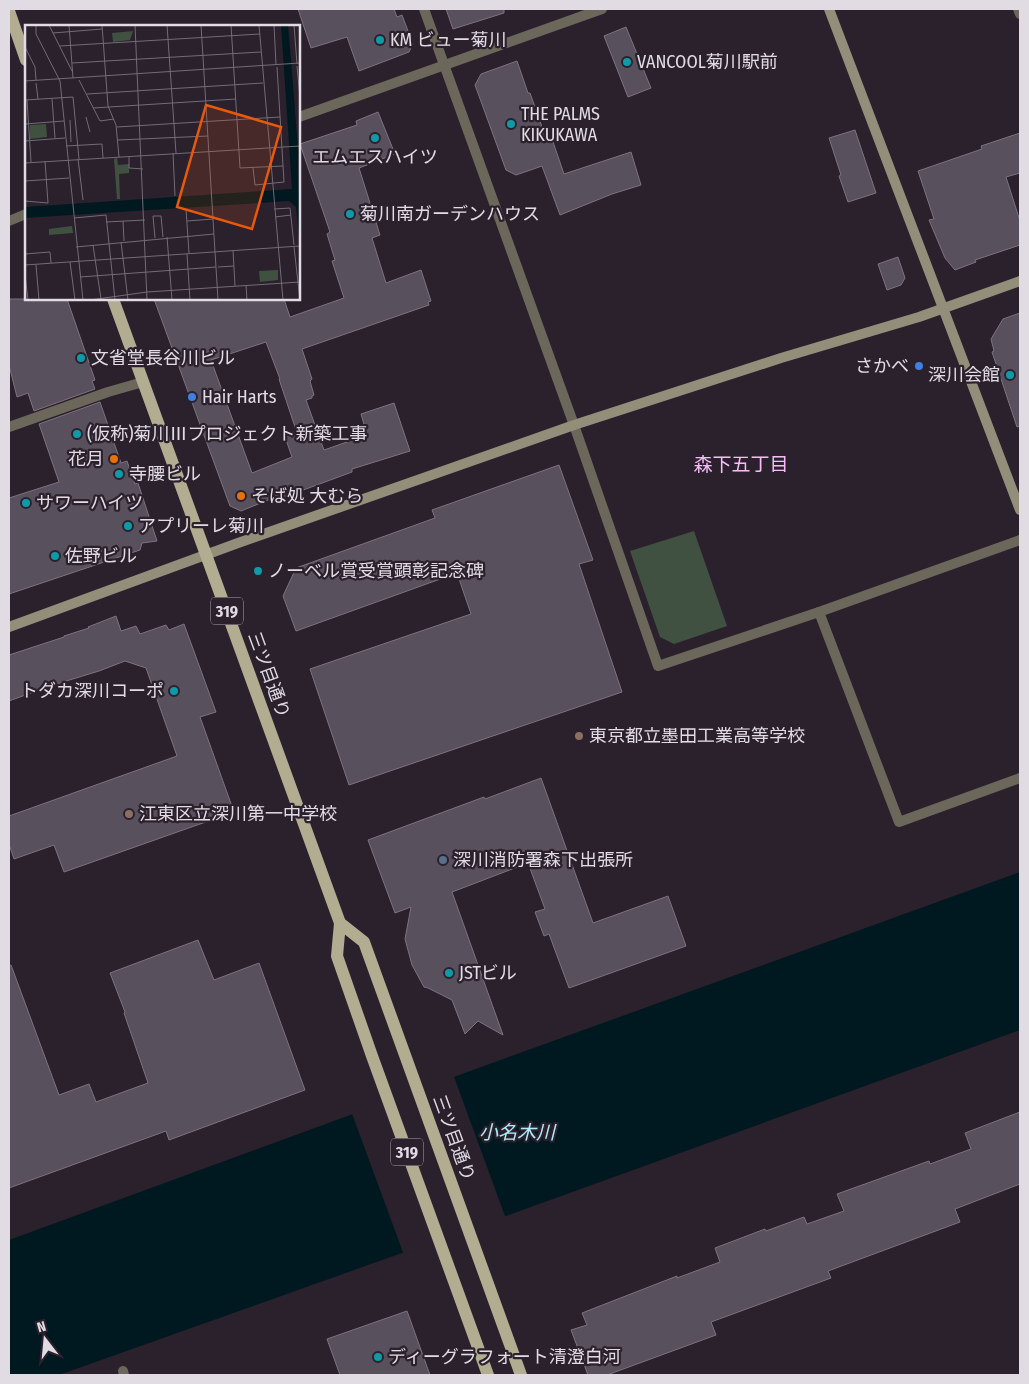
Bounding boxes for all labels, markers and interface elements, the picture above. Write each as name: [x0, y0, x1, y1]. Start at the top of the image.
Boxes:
inset map: [25, 25, 300, 300]
place label: KM ビュー菊川: [390, 29, 507, 51]
marker: KM ビュー菊川: [374, 34, 386, 46]
place label: VANCOOL菊川駅前: [637, 51, 778, 73]
marker: VANCOOL菊川駅前: [621, 56, 633, 68]
place label: THE PALMS KIKUKAWA: [521, 103, 600, 146]
marker: THE PALMS KIKUKAWA: [505, 118, 517, 130]
marker: エムエスハイツ: [369, 132, 381, 144]
place label: エムエスハイツ: [312, 146, 438, 168]
place label: 菊川南ガーデンハウス: [360, 203, 540, 225]
marker: 菊川南ガーデンハウス: [344, 208, 356, 220]
place label: 文省堂長谷川ビル: [91, 347, 235, 369]
marker: 文省堂長谷川ビル: [75, 352, 87, 364]
place label: さかべ: [855, 355, 909, 377]
marker: さかべ: [913, 360, 925, 372]
place label: 深川会館: [928, 364, 1000, 386]
marker: 深川会館: [1004, 369, 1016, 381]
place label: Hair Harts: [202, 386, 277, 408]
marker: Hair Harts: [186, 391, 198, 403]
place label: (仮称)菊川Ⅲプロジェクト新築工事: [87, 423, 368, 445]
marker: (仮称)菊川Ⅲプロジェクト新築工事: [71, 428, 83, 440]
place label: 花月: [68, 448, 104, 470]
marker: 花月: [108, 453, 120, 465]
district label: 森下五丁目: [693, 453, 789, 476]
place label: 寺腰ビル: [129, 463, 201, 485]
marker: 寺腰ビル: [113, 468, 125, 480]
place label: そば処 大むら: [251, 485, 363, 507]
marker: そば処 大むら: [235, 490, 247, 502]
place label: サワーハイツ: [36, 492, 143, 514]
marker: サワーハイツ: [20, 497, 32, 509]
place label: アプリーレ菊川: [138, 515, 264, 537]
marker: アプリーレ菊川: [122, 520, 134, 532]
place label: 佐野ビル: [65, 545, 137, 567]
marker: 佐野ビル: [49, 550, 61, 562]
place label: ノーベル賞受賞顕彰記念碑: [268, 560, 484, 582]
marker: ノーベル賞受賞顕彰記念碑: [252, 565, 264, 577]
road number: 319: [211, 598, 243, 624]
street label: 三ツ目通り: [243, 629, 295, 721]
place label: トダカ深川コーポ: [20, 680, 164, 702]
marker: トダカ深川コーポ: [168, 685, 180, 697]
place label: 東京都立墨田工業高等学校: [589, 725, 805, 747]
marker: 東京都立墨田工業高等学校: [573, 730, 585, 742]
place label: 江東区立深川第一中学校: [139, 803, 337, 825]
marker: 江東区立深川第一中学校: [123, 808, 135, 820]
place label: 深川消防署森下出張所: [453, 849, 633, 871]
marker: 深川消防署森下出張所: [437, 854, 449, 866]
place label: JSTビル: [459, 962, 517, 984]
marker: JSTビル: [443, 967, 455, 979]
street label: 三ツ目通り: [428, 1092, 480, 1184]
water label: 小名木川: [479, 1121, 557, 1144]
road number: 319: [391, 1138, 423, 1166]
north arrow: [20, 1314, 70, 1364]
text: N: [35, 1318, 48, 1336]
place label: ディーグラフォート清澄白河: [388, 1346, 621, 1368]
marker: ディーグラフォート清澄白河: [372, 1351, 384, 1363]

